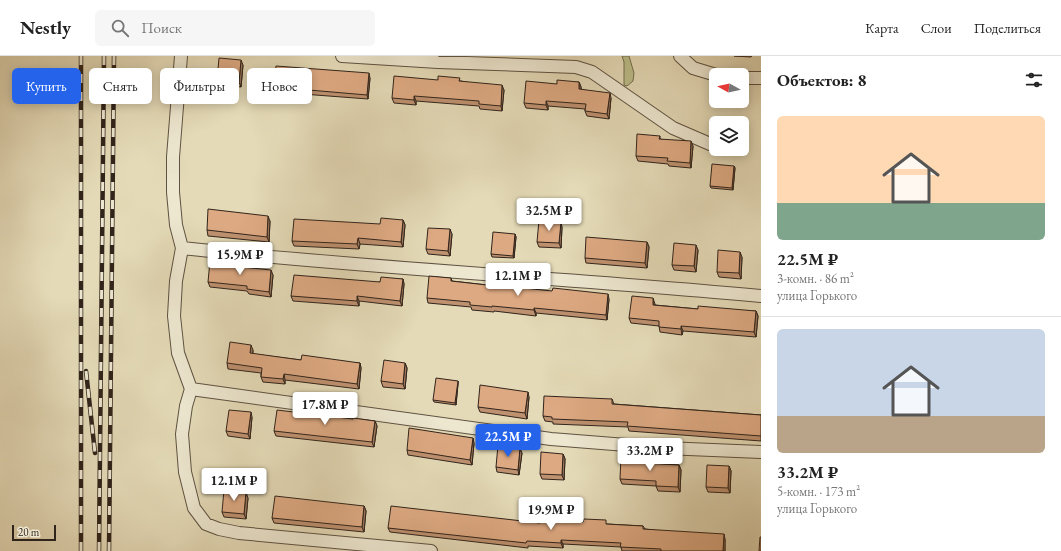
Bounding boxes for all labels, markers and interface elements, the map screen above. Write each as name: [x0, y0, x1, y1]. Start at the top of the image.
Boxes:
search box: [95, 10, 375, 46]
text: Nestly: [20, 15, 71, 40]
icon: search: [109, 17, 131, 39]
text: Поиск: [141, 18, 182, 37]
text: Карта: [865, 19, 899, 37]
text: Слои: [921, 19, 952, 37]
text: Поделиться: [974, 19, 1041, 37]
chip: Купить: [12, 68, 81, 104]
chip: Снять: [89, 68, 152, 104]
chip: Фильтры: [160, 68, 239, 104]
chip: Новое: [247, 68, 312, 104]
north arrow: [709, 68, 749, 108]
map controls: [709, 68, 749, 156]
text: Объектов: 8: [777, 69, 867, 91]
icon: filters: [1023, 69, 1045, 91]
button: layers: [709, 116, 749, 156]
icon: home: [875, 142, 947, 214]
pin: 32.5M ₽: [512, 198, 586, 232]
text: 32.5M ₽: [526, 202, 572, 219]
pin: 15.9M ₽: [203, 242, 277, 276]
text: 15.9M ₽: [217, 246, 263, 263]
text: 22.5M ₽: [777, 248, 838, 270]
pin: 12.1M ₽: [481, 263, 555, 297]
text: 12.1M ₽: [495, 267, 541, 284]
text: 3-комн. · 86 m²: [777, 270, 854, 287]
text: улица Горького: [777, 287, 857, 304]
icon: home: [875, 355, 947, 427]
pin: 17.8M ₽: [288, 392, 362, 426]
text: 17.8M ₽: [302, 396, 348, 413]
pin: 22.5M ₽: [471, 424, 545, 458]
text: 22.5M ₽: [485, 428, 531, 445]
pin: 33.2M ₽: [613, 438, 687, 472]
text: 33.2M ₽: [627, 442, 673, 459]
text: 33.2M ₽: [777, 461, 838, 483]
pin: 12.1M ₽: [197, 468, 271, 502]
text: 12.1M ₽: [211, 472, 257, 489]
text: 5-комн. · 173 m²: [777, 483, 860, 500]
pin: 19.9M ₽: [514, 497, 588, 531]
text: улица Горького: [777, 500, 857, 517]
text: 19.9M ₽: [528, 501, 574, 518]
scale bar: [12, 523, 56, 542]
text: 20 m: [18, 525, 39, 539]

